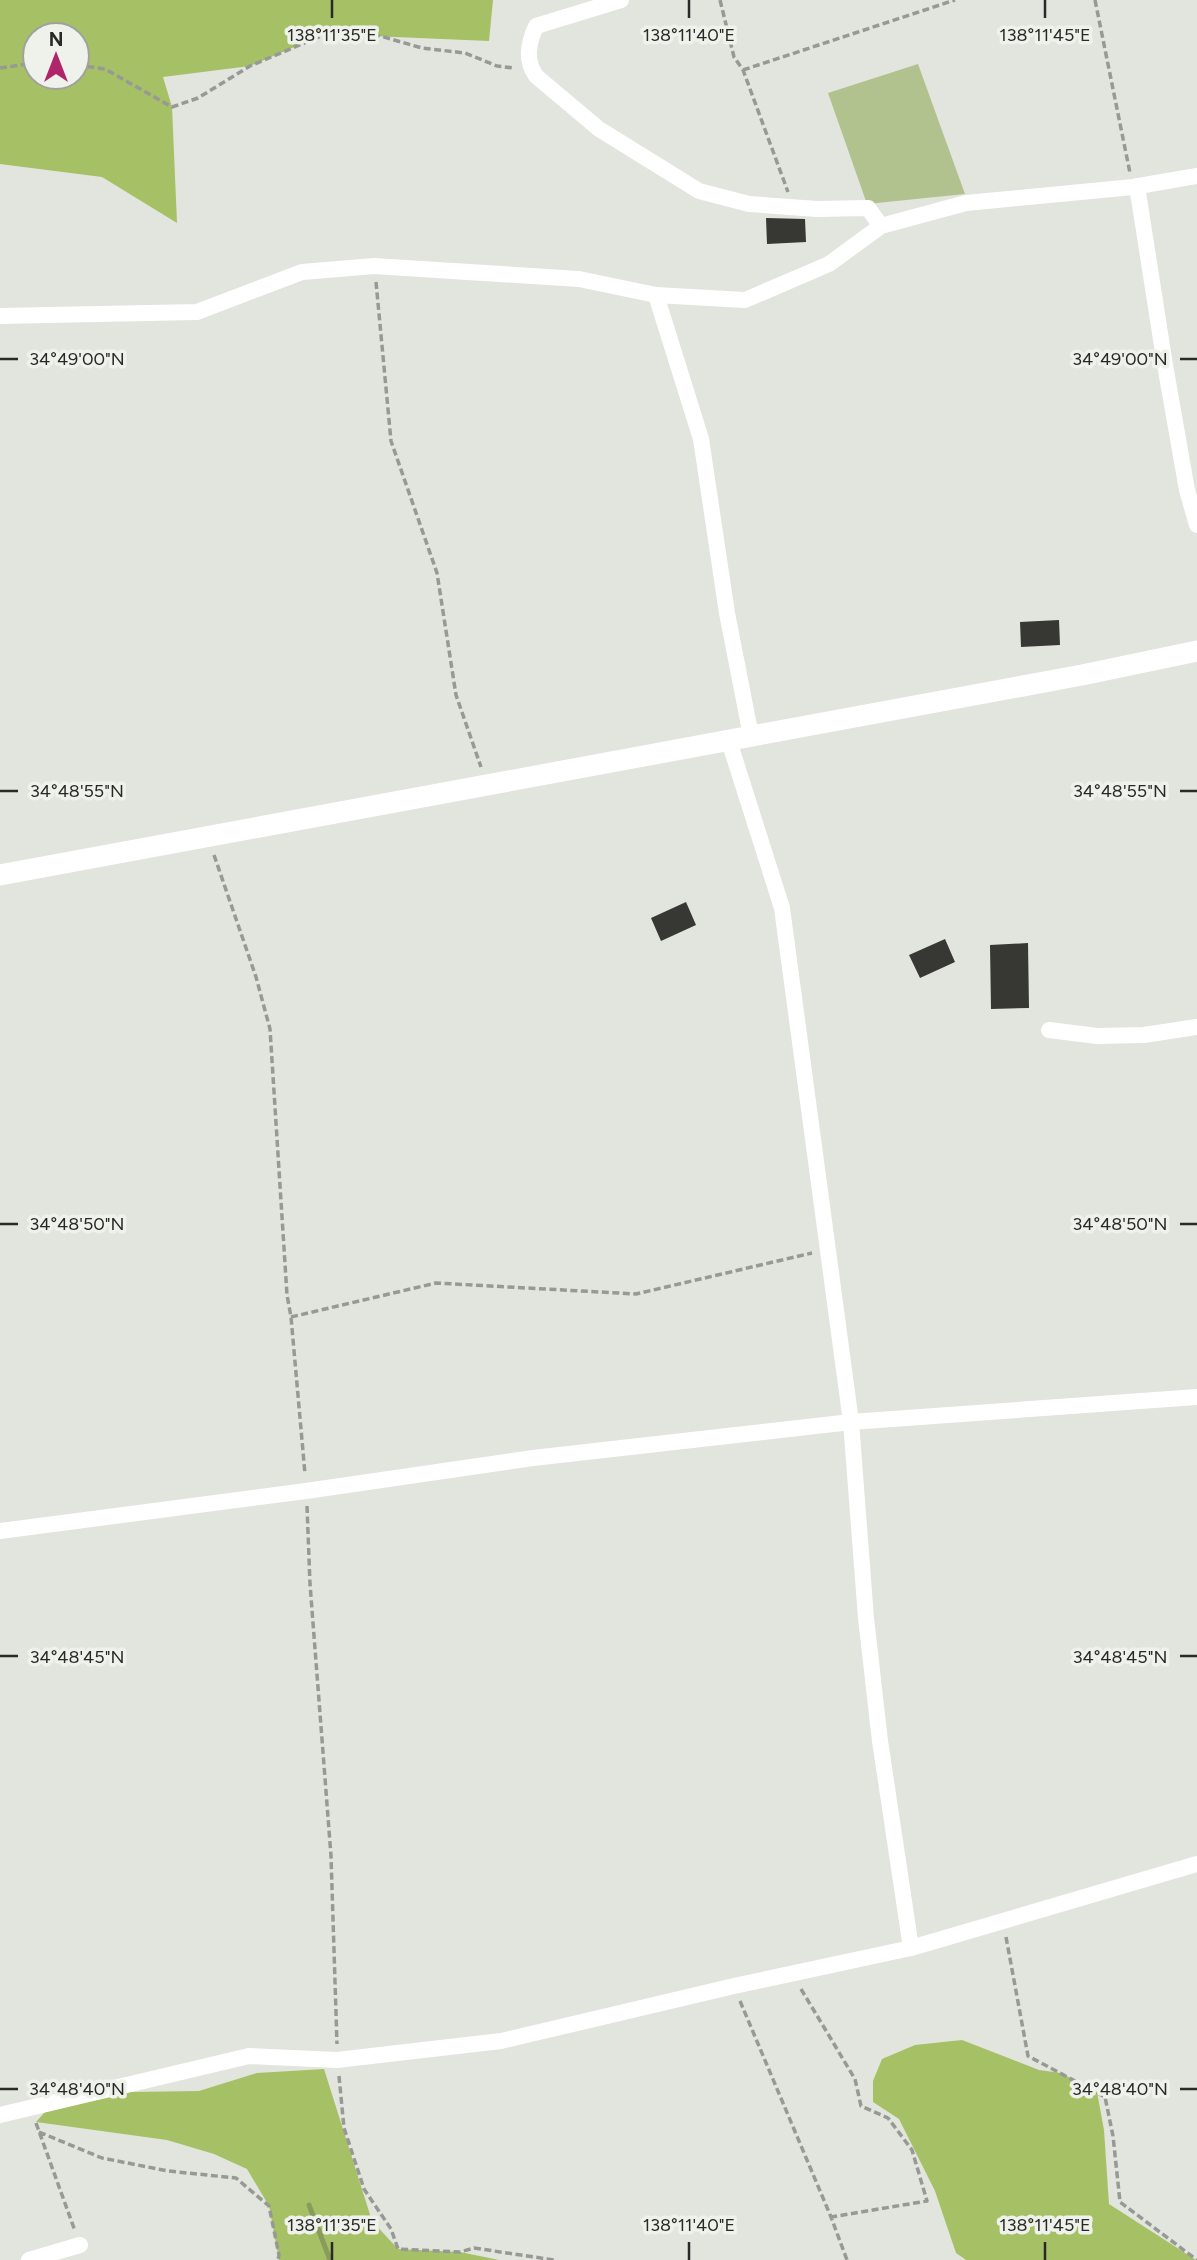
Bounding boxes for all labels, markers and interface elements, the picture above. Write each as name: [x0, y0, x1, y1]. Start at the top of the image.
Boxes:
north arrow: [21, 21, 91, 91]
text: 138°11'35"E: [287, 24, 377, 46]
text: 138°11'40"E: [643, 24, 735, 46]
text: 138°11'45"E: [999, 24, 1091, 46]
text: N: [49, 28, 63, 51]
text: 34°49'00"N: [29, 348, 125, 370]
text: 34°49'00"N: [1072, 348, 1168, 370]
text: 34°48'55"N: [30, 780, 124, 802]
text: 34°48'55"N: [1073, 780, 1167, 802]
text: 34°48'50"N: [29, 1213, 125, 1235]
text: 34°48'50"N: [1072, 1213, 1168, 1235]
text: 34°48'45"N: [30, 1646, 124, 1668]
text: 34°48'45"N: [1073, 1646, 1167, 1668]
text: 34°48'40"N: [29, 2078, 125, 2100]
text: 34°48'40"N: [1072, 2078, 1168, 2100]
text: 138°11'35"E: [287, 2214, 377, 2236]
text: 138°11'40"E: [643, 2214, 735, 2236]
text: 138°11'45"E: [999, 2214, 1091, 2236]

